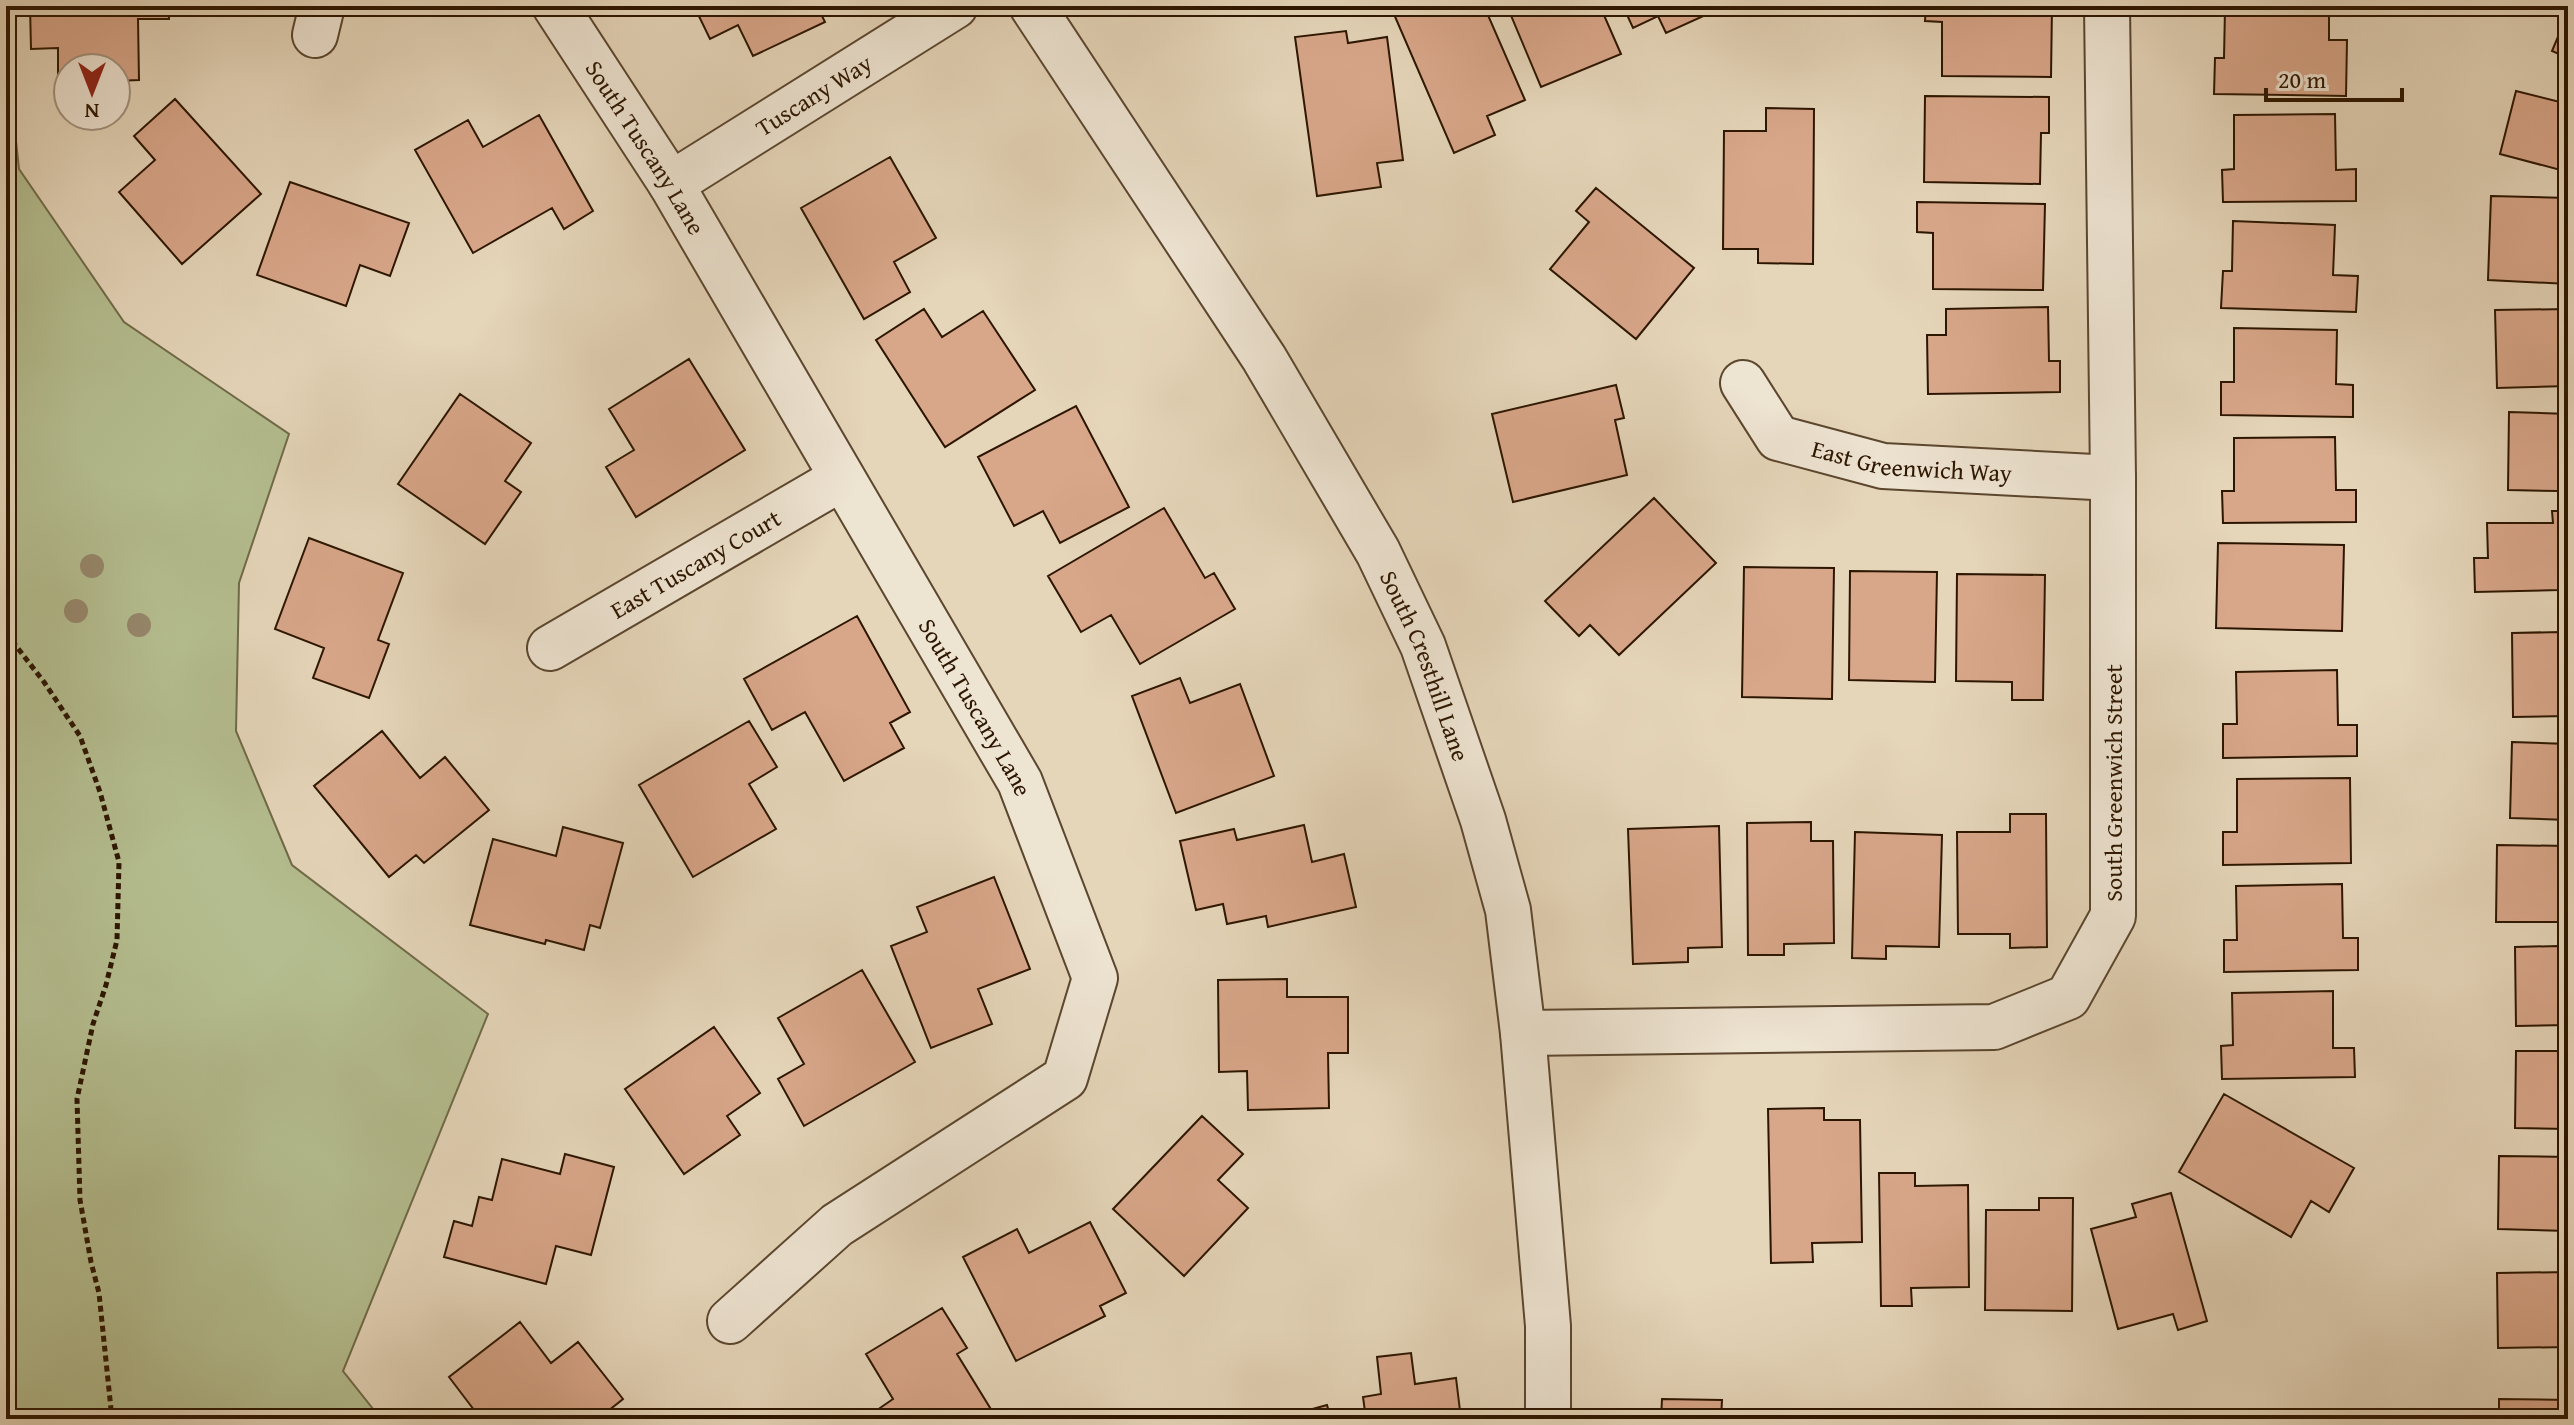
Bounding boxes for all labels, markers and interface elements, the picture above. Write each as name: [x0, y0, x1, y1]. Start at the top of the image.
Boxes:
street label: Tuscany Way: [748, 45, 878, 145]
north arrow: [52, 52, 132, 132]
scale bar: [2266, 52, 2402, 102]
street label: South Tuscany Lane: [577, 53, 714, 241]
text: 20 m: [2278, 62, 2326, 97]
text: N: [84, 96, 99, 128]
street label: East Greenwich Way: [1808, 430, 2013, 490]
street label: East Tuscany Court: [603, 500, 787, 627]
street label: South Cresthill Lane: [1372, 564, 1479, 766]
street label: South Tuscany Lane: [911, 611, 1041, 801]
street label: South Greenwich Street: [2096, 664, 2131, 902]

